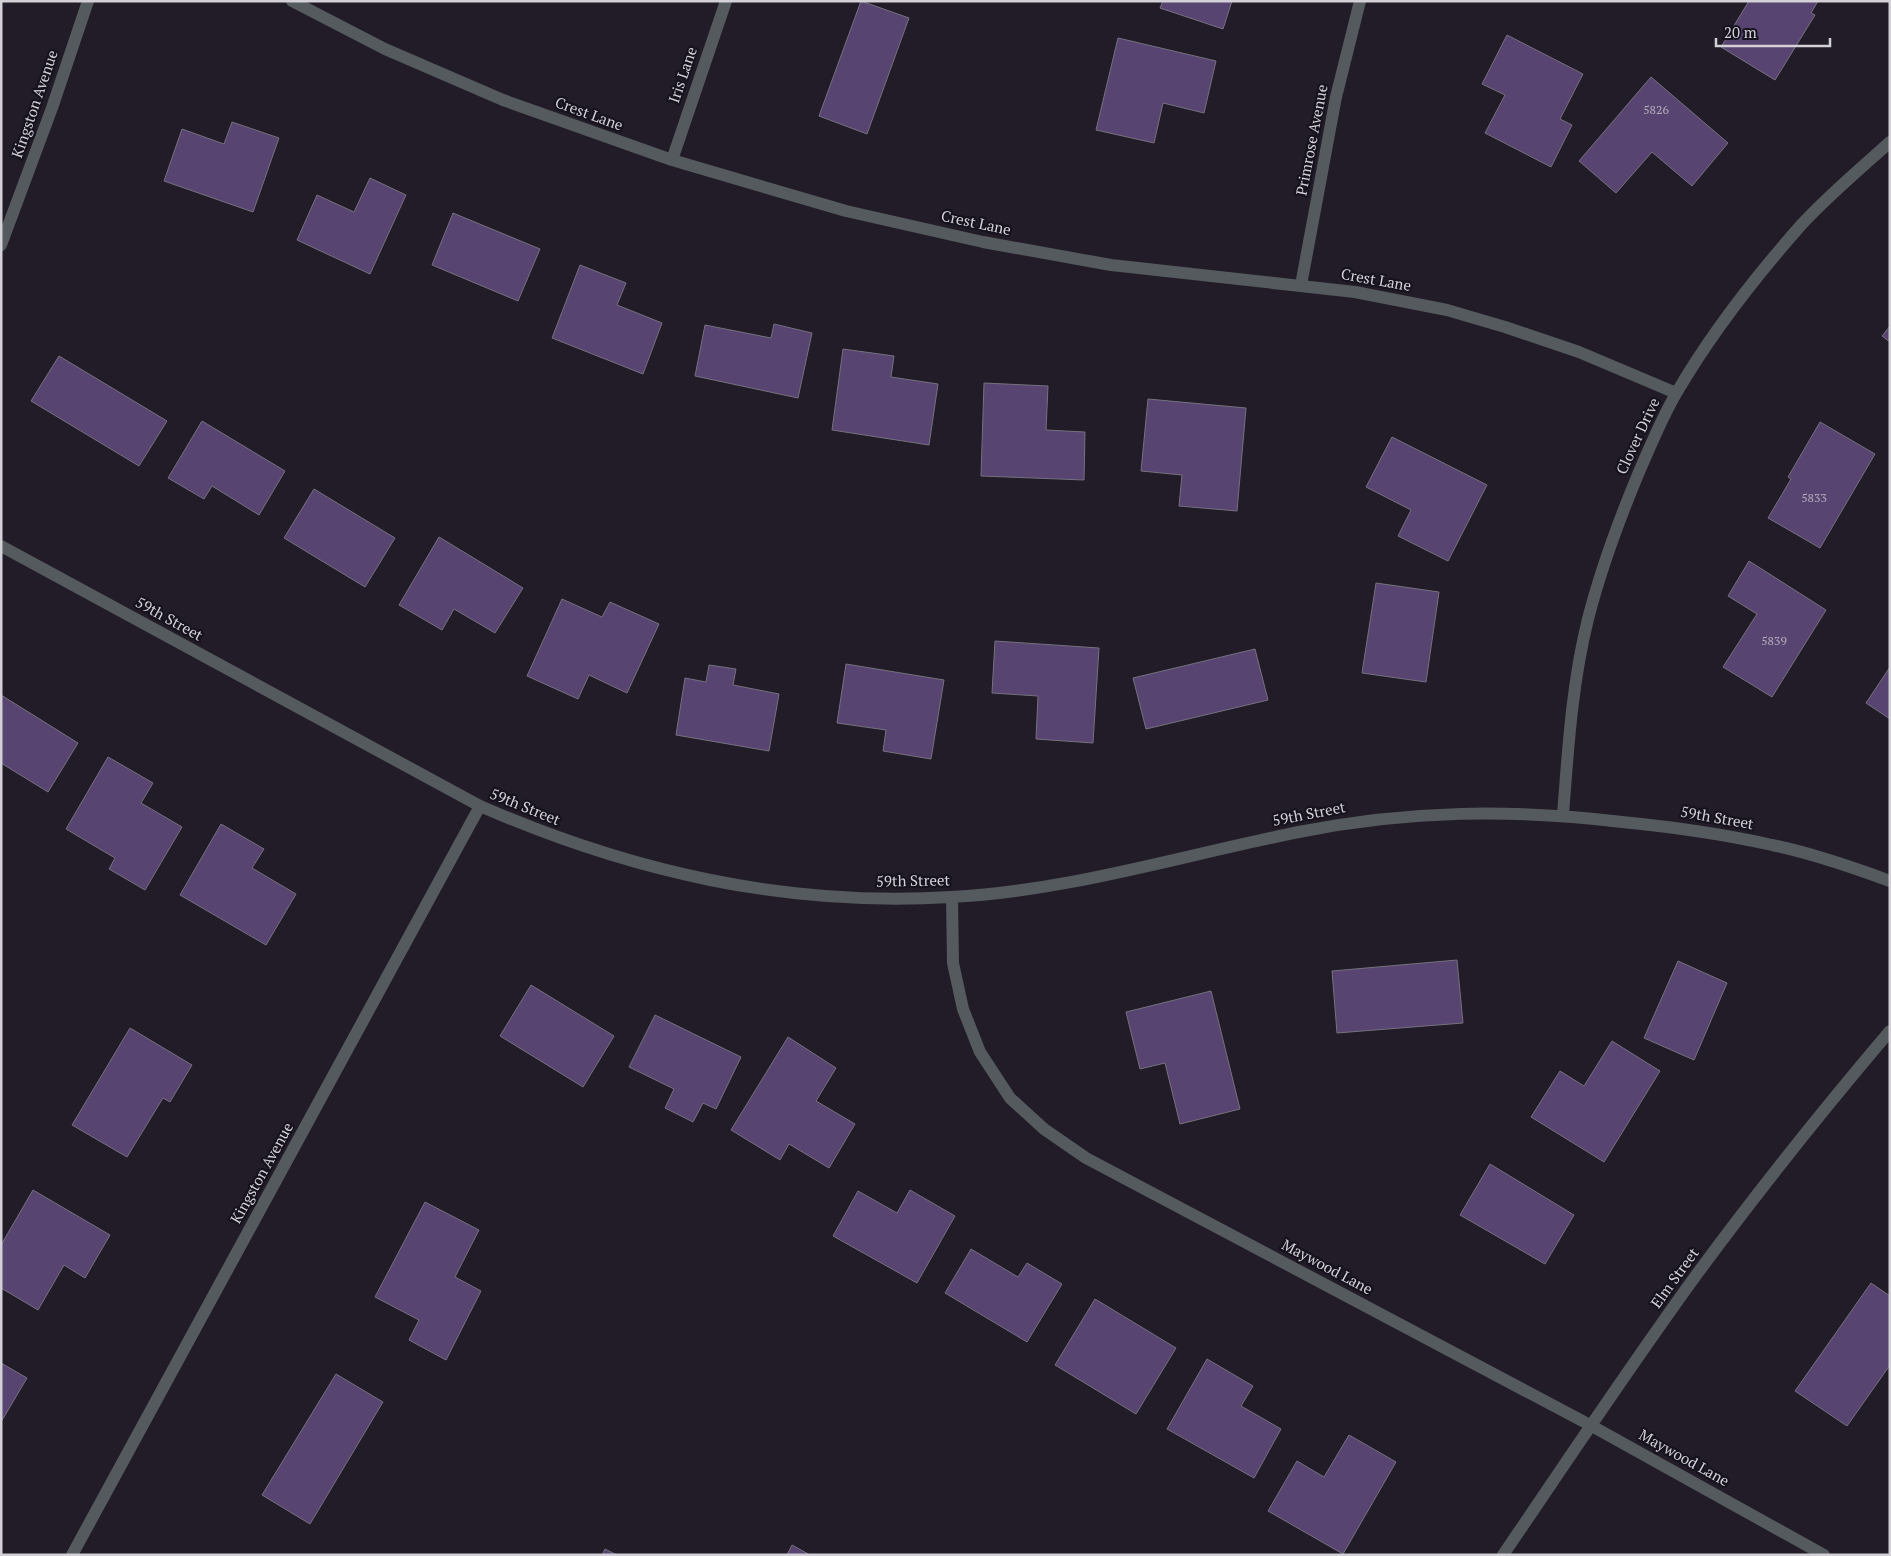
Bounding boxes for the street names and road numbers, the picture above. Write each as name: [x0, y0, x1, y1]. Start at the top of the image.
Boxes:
street label: Iris Lane: [663, 44, 701, 105]
street label: Kingston Avenue: [6, 47, 62, 160]
street label: Primrose Avenue: [1290, 83, 1332, 197]
street label: Crest Lane: [553, 92, 626, 135]
street label: Crest Lane: [939, 205, 1013, 239]
street label: Crest Lane: [1340, 263, 1413, 295]
street label: Clover Drive: [1611, 394, 1664, 477]
street label: 59th Street: [132, 591, 207, 645]
street label: 59th Street: [487, 783, 564, 829]
street label: 59th Street: [1271, 796, 1347, 830]
street label: 59th Street: [1679, 801, 1756, 833]
street label: 59th Street: [876, 869, 951, 891]
street label: Kingston Avenue: [225, 1118, 297, 1227]
street label: Maywood Lane: [1279, 1234, 1376, 1298]
street label: Elm Street: [1646, 1243, 1703, 1312]
street label: Maywood Lane: [1636, 1424, 1733, 1490]

